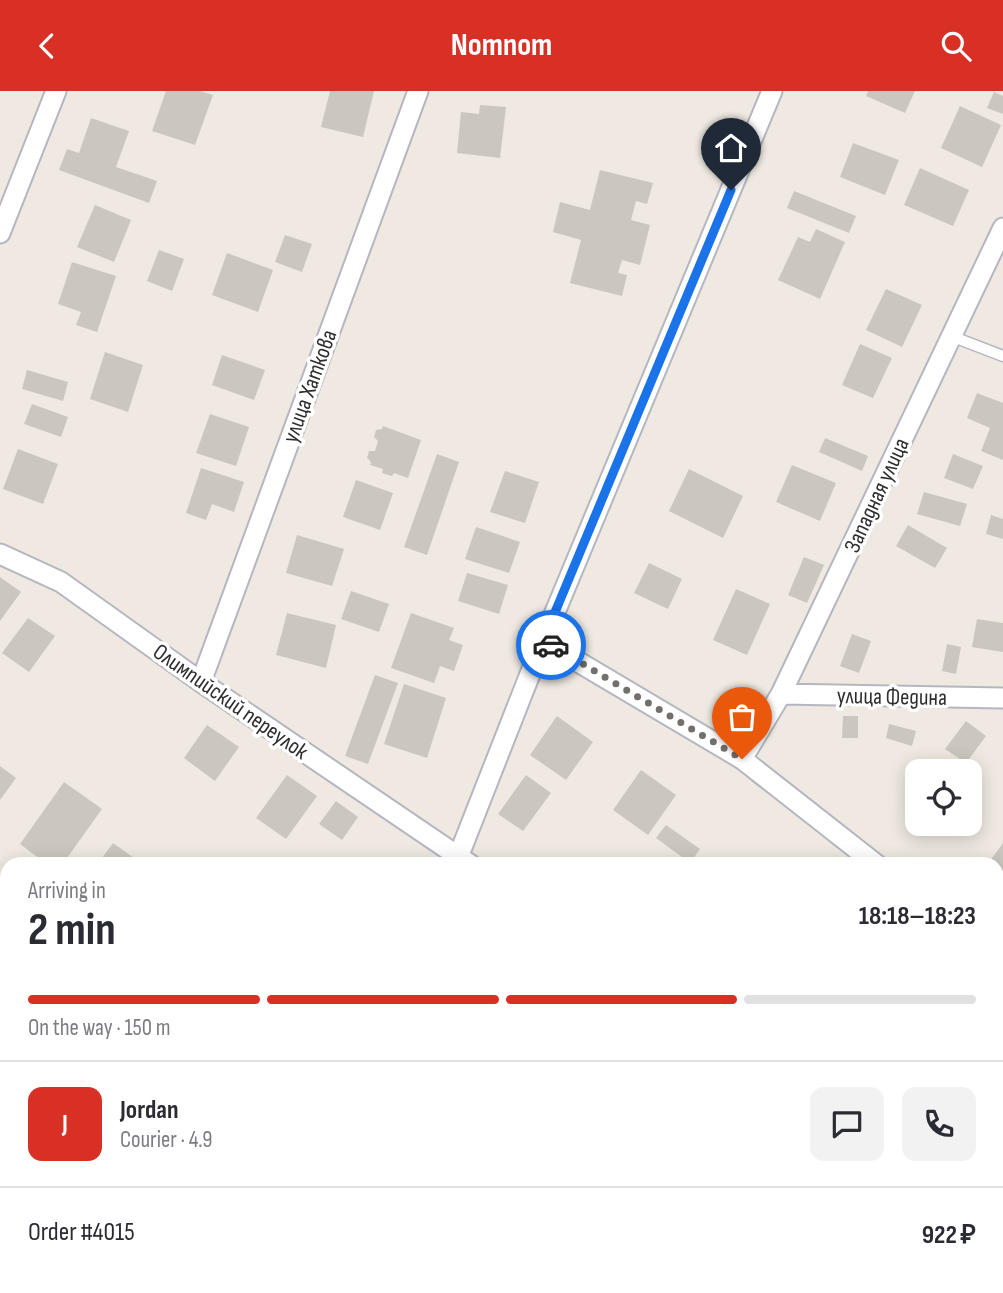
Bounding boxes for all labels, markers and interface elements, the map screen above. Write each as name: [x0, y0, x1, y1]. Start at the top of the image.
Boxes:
text: Nomnom: [451, 26, 552, 65]
icon: back: [28, 27, 66, 65]
icon: search: [937, 27, 975, 65]
pin: [701, 118, 761, 190]
icon: home: [712, 129, 750, 167]
street label: улица Хаткова: [277, 326, 343, 447]
street label: Западная улица: [838, 434, 916, 557]
courier: [516, 610, 586, 680]
icon: car: [532, 626, 570, 664]
street label: Олимпийский переулок: [147, 638, 314, 766]
street label: улица Федина: [837, 682, 947, 712]
pin: [712, 687, 772, 759]
icon: bag: [723, 698, 761, 736]
map controls: [905, 759, 982, 836]
button: locate: [905, 759, 982, 836]
text: Arriving in: [28, 877, 106, 905]
text: 18:18–18:23: [859, 901, 976, 932]
text: 2 min: [28, 903, 116, 958]
text: On the way · 150 m: [28, 1014, 171, 1042]
button: chat: [810, 1087, 884, 1161]
button: phone: [902, 1087, 976, 1161]
text: Jordan: [120, 1095, 178, 1126]
text: J: [62, 1109, 68, 1140]
text: Courier · 4.9: [120, 1126, 212, 1154]
text: Order #4015: [28, 1217, 135, 1248]
text: 922 ₽: [922, 1220, 976, 1251]

